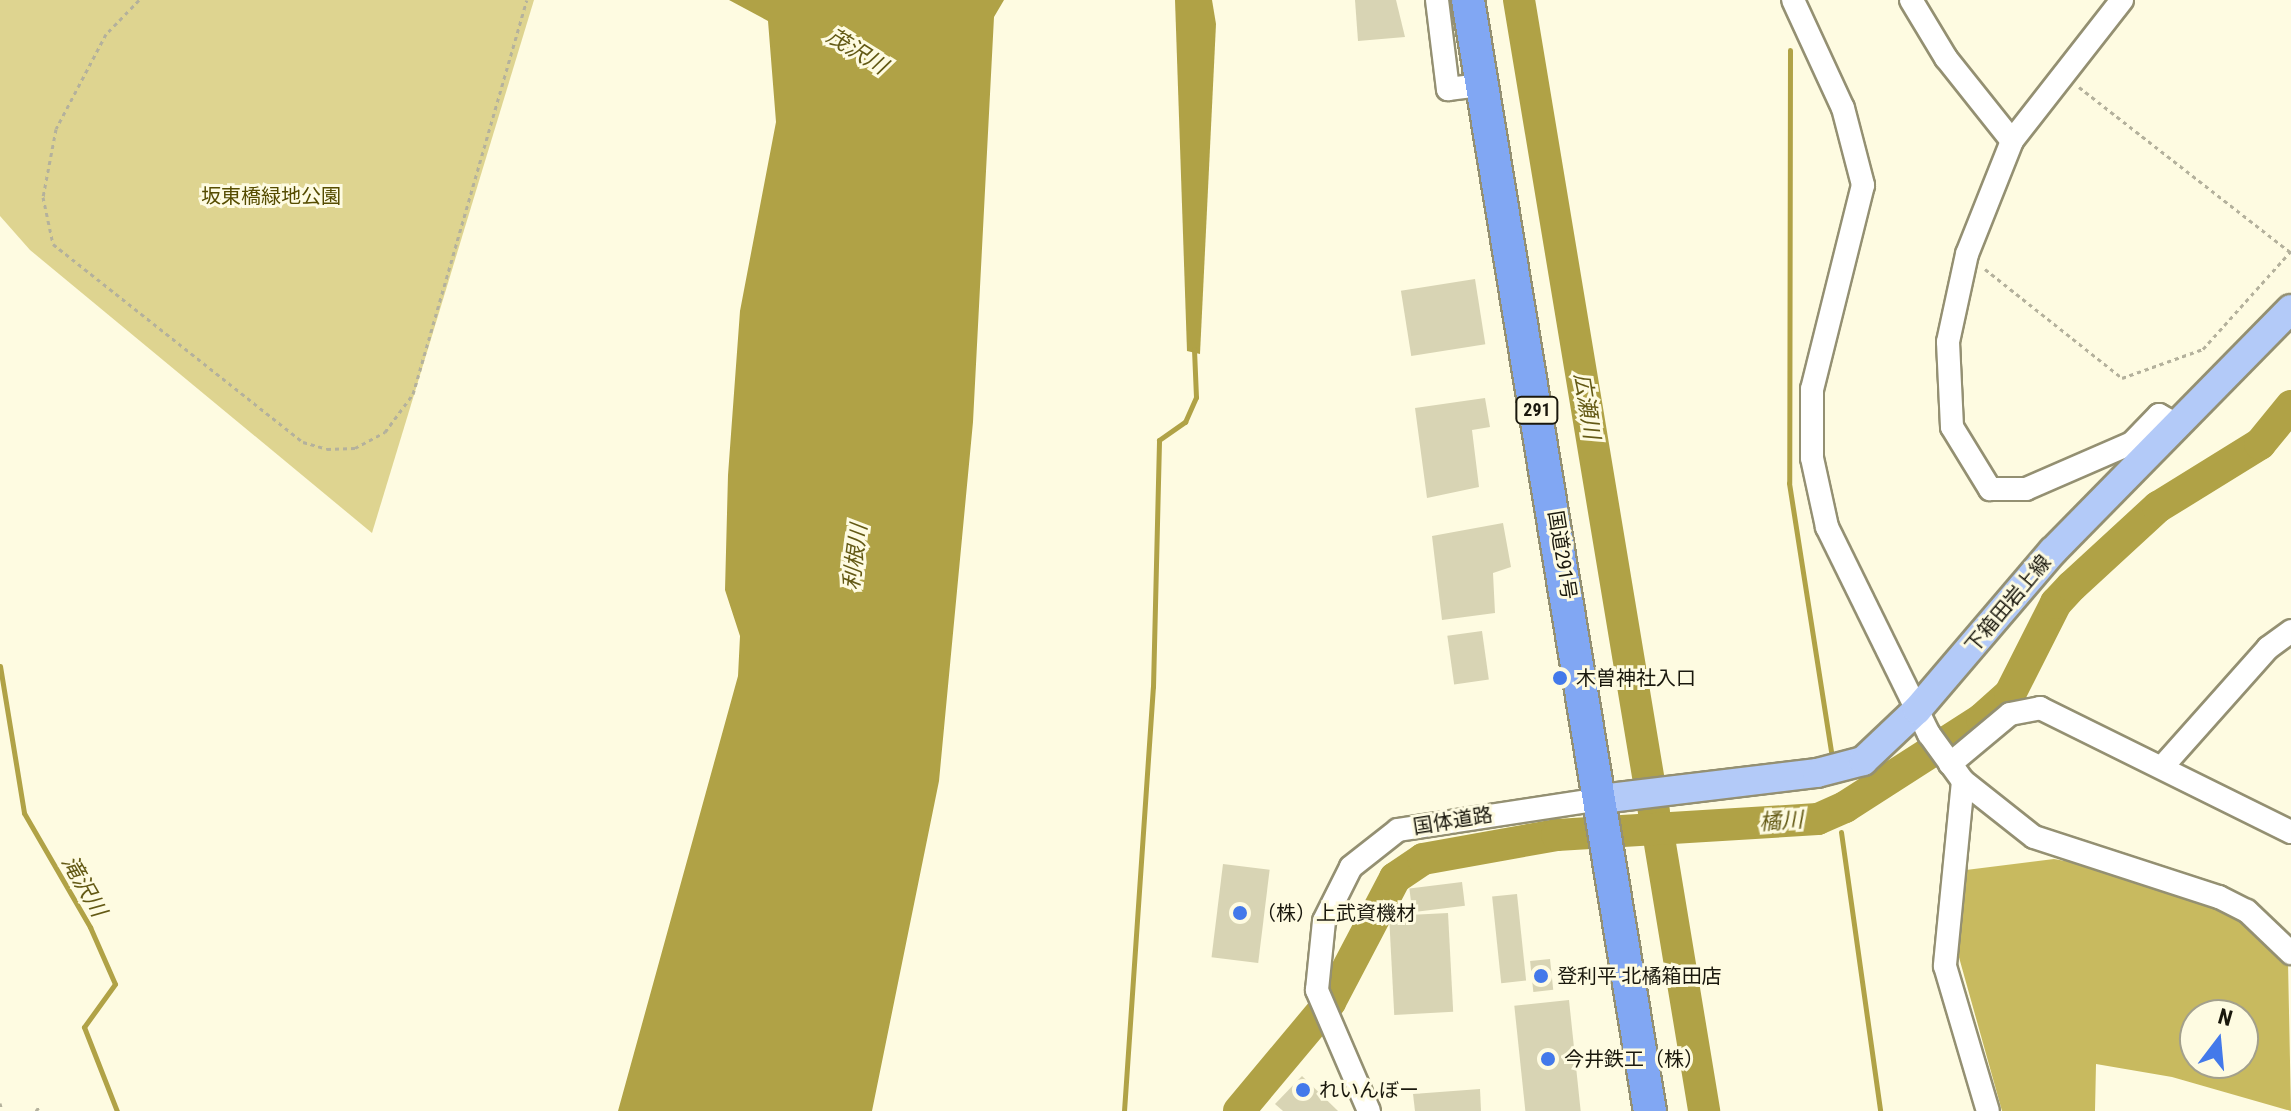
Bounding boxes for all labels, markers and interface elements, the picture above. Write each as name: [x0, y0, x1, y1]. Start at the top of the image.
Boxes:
water label: 茂沢川: [822, 22, 892, 80]
park label: 坂東橋緑地公園: [201, 184, 341, 208]
water label: 広瀬川: [1569, 371, 1605, 441]
road number: 291: [1515, 396, 1559, 424]
street label: 国道291号: [1543, 509, 1581, 601]
water label: 利根川: [838, 523, 872, 591]
street label: 下箱田岩上線: [1960, 550, 2056, 658]
place label: 木曽神社入口: [1576, 666, 1696, 690]
marker: 木曽神社入口: [1551, 669, 1569, 687]
street label: 国体道路: [1412, 803, 1494, 839]
water label: 橘川: [1758, 806, 1804, 836]
water label: 滝沢川: [56, 851, 112, 921]
place label: （株）上武資機材: [1256, 901, 1416, 925]
marker: （株）上武資機材: [1231, 904, 1249, 922]
place label: 登利平 北橘箱田店: [1557, 964, 1722, 988]
marker: 登利平 北橘箱田店: [1532, 967, 1550, 985]
north arrow: [2179, 999, 2259, 1079]
text: N: [2215, 1003, 2235, 1031]
place label: 今井鉄工（株）: [1564, 1047, 1704, 1071]
marker: 今井鉄工（株）: [1539, 1050, 1557, 1068]
place label: れいんぼー: [1319, 1078, 1419, 1102]
marker: れいんぼー: [1294, 1081, 1312, 1099]

